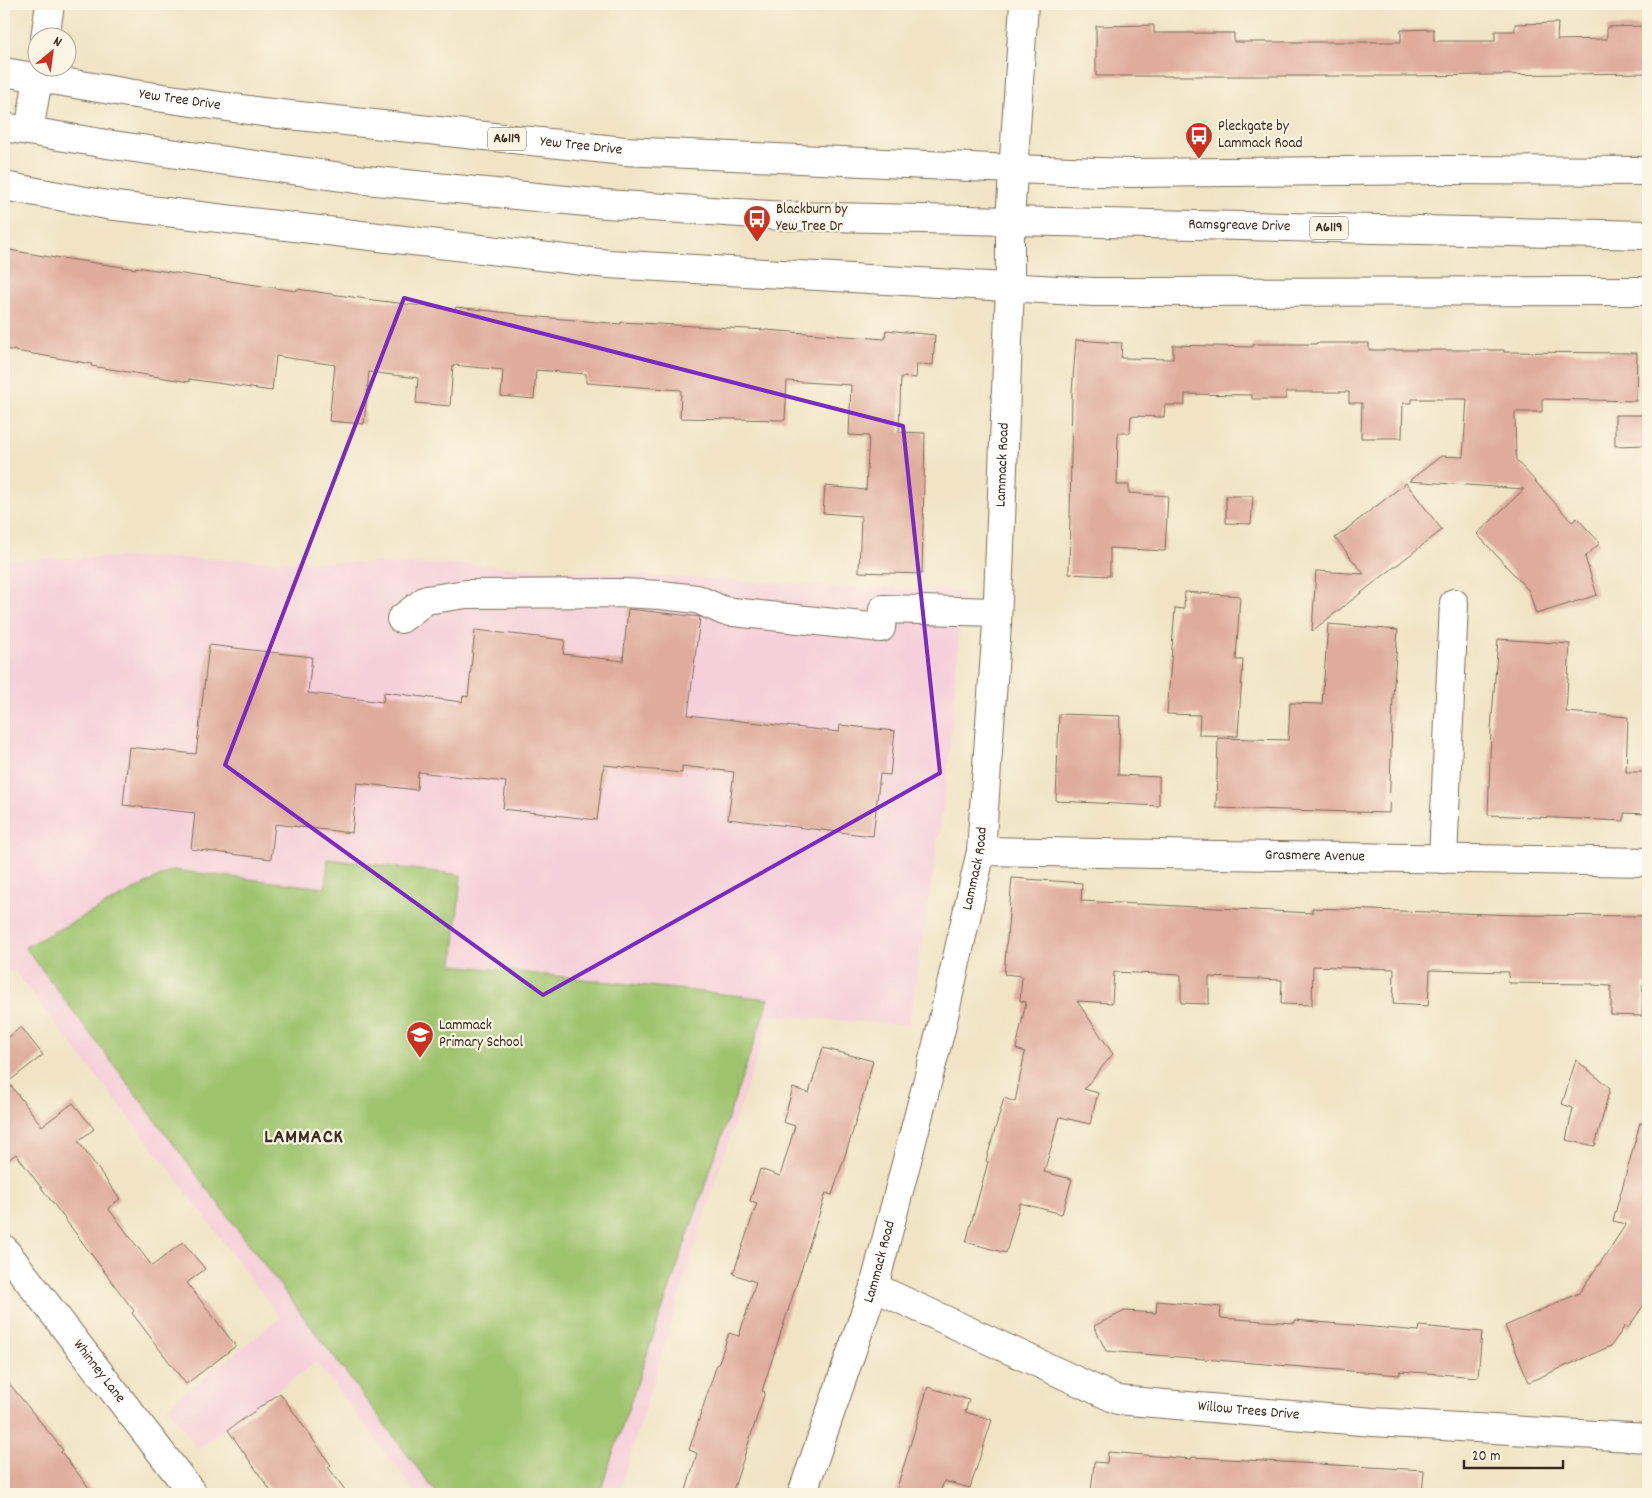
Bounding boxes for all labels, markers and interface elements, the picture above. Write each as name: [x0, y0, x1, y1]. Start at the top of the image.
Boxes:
north arrow: [28, 28, 78, 78]
text: N: [49, 32, 65, 53]
street label: Yew Tree Drive: [137, 84, 222, 117]
place label: Pleckgate by Lammack Road: [1218, 116, 1302, 155]
bus stop icon: Pleckgate by Lammack Road: [1184, 121, 1214, 160]
road number: A6119: [488, 128, 526, 150]
street label: Yew Tree Drive: [539, 131, 624, 162]
place label: Blackburn by Yew Tree Dr: [776, 199, 848, 238]
bus stop icon: Blackburn by Yew Tree Dr: [742, 204, 772, 243]
street label: Ramsgreave Drive: [1188, 214, 1291, 238]
road number: A6119: [1310, 217, 1348, 240]
street label: Lammack Road: [991, 422, 1016, 508]
street label: Lammack Road: [957, 826, 994, 912]
street label: Grasmere Avenue: [1265, 845, 1366, 868]
place label: Lammack Primary School: [439, 1015, 523, 1054]
school or university icon: Lammack Primary School: [405, 1020, 435, 1059]
district label: LAMMACK: [264, 1124, 344, 1152]
street label: Lammack Road: [858, 1218, 902, 1306]
street label: Whinney Lane: [67, 1335, 131, 1408]
street label: Willow Trees Drive: [1197, 1396, 1301, 1427]
scale bar: [1464, 1438, 1563, 1470]
text: 20 m: [1472, 1446, 1500, 1468]

